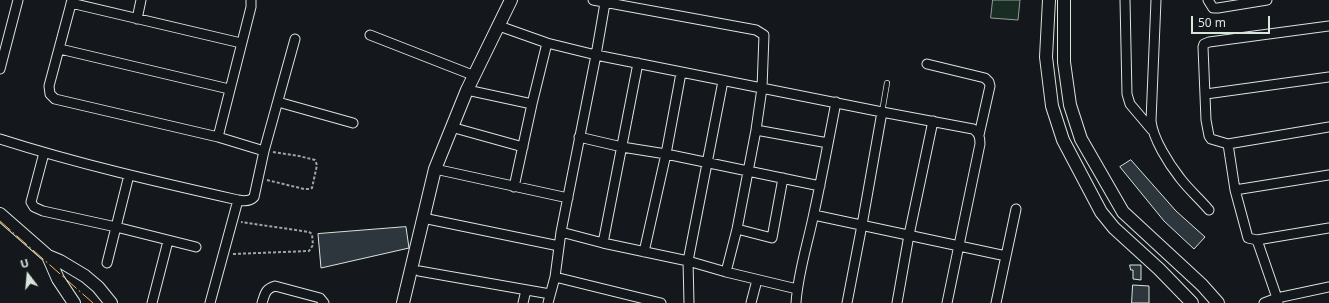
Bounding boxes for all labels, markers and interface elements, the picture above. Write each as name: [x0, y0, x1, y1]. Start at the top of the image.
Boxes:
scale bar: [1193, 8, 1272, 34]
text: 50 m: [1198, 14, 1226, 31]
north arrow: [8, 255, 48, 295]
text: U: [18, 255, 31, 271]

